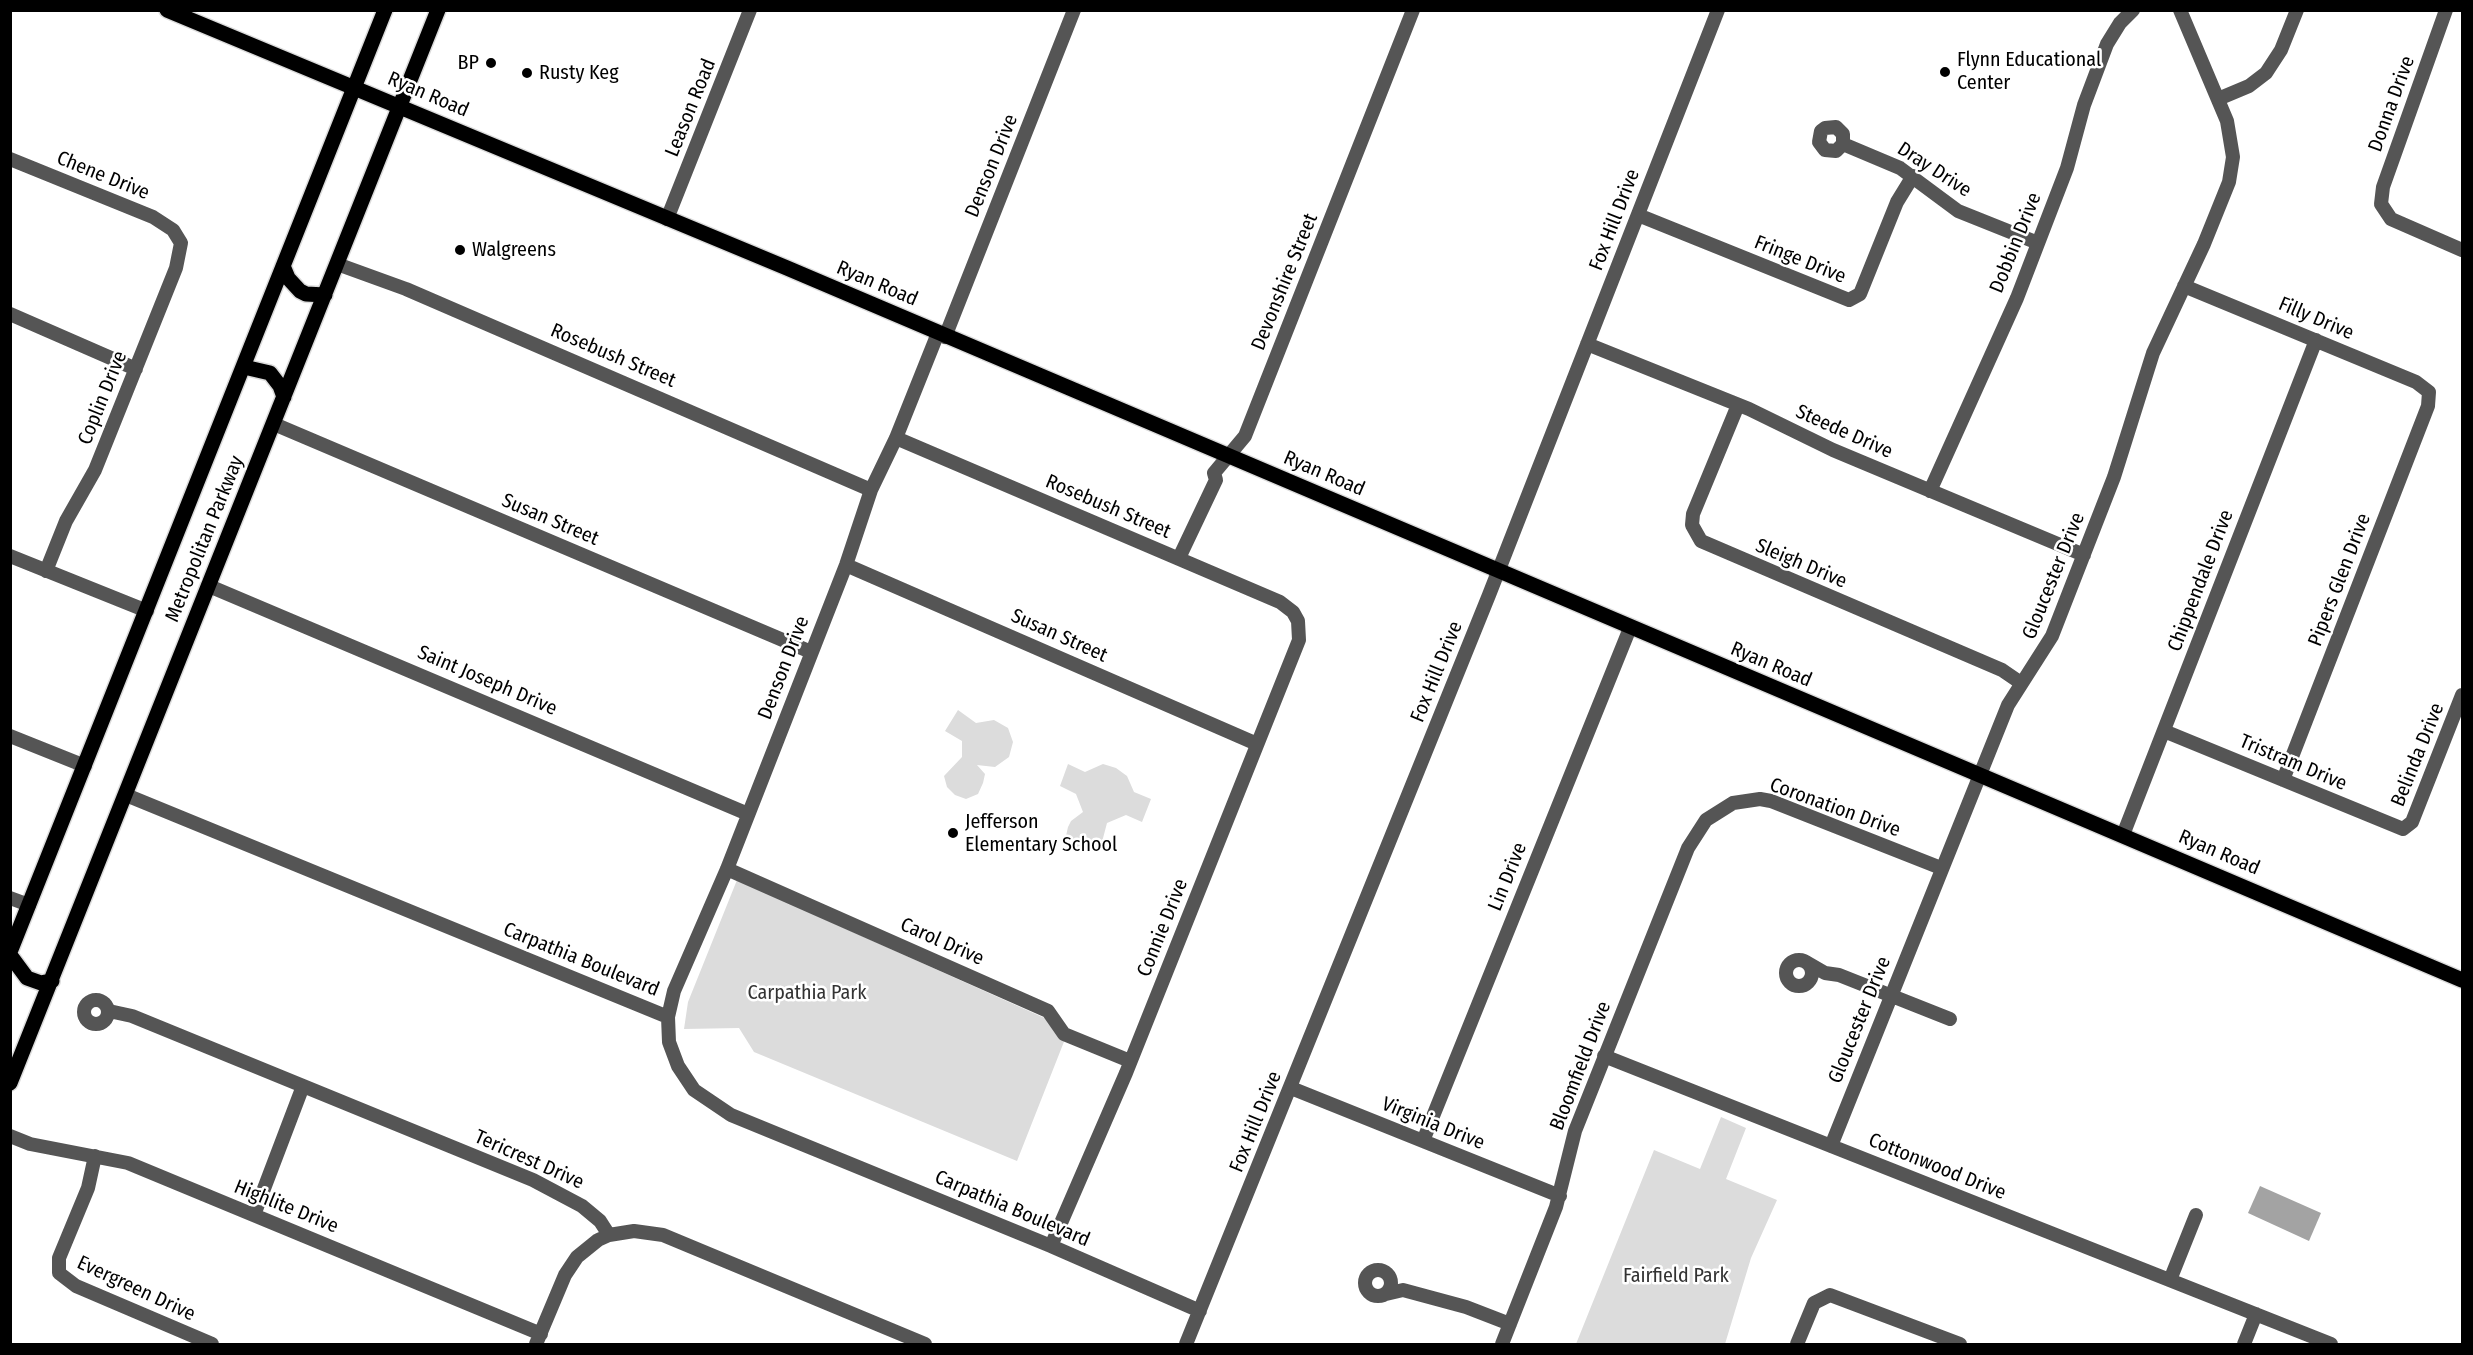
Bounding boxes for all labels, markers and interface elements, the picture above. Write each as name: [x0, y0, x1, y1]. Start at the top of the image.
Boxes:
place label: Flynn Educational Center: [1957, 48, 2101, 95]
place label: BP: [458, 51, 479, 75]
street label: Donna Drive: [2364, 53, 2420, 155]
marker: BP: [484, 56, 498, 70]
street label: Leason Road: [660, 56, 722, 160]
place label: Rusty Keg: [539, 61, 619, 85]
marker: Flynn Educational Center: [1938, 65, 1952, 79]
marker: Rusty Keg: [520, 66, 534, 80]
street label: Ryan Road: [384, 67, 472, 123]
street label: Denson Drive: [961, 111, 1023, 221]
street label: Dray Drive: [1892, 137, 1976, 203]
street label: Chene Drive: [53, 147, 153, 205]
street label: Fox Hill Drive: [1585, 166, 1645, 274]
street label: Dobbin Drive: [1985, 189, 2047, 297]
street label: Devonshire Street: [1247, 210, 1323, 354]
street label: Fringe Drive: [1751, 231, 1849, 289]
place label: Walgreens: [472, 238, 556, 262]
marker: Walgreens: [453, 243, 467, 257]
street label: Ryan Road: [833, 256, 921, 312]
street label: Filly Drive: [2275, 292, 2357, 346]
street label: Rosebush Street: [547, 319, 679, 393]
street label: Coplin Drive: [73, 348, 133, 448]
street label: Steede Drive: [1792, 400, 1896, 464]
street label: Ryan Road: [1280, 446, 1368, 502]
street label: Metropolitan Parkway: [161, 452, 249, 626]
street label: Rosebush Street: [1042, 470, 1174, 544]
street label: Susan Street: [498, 489, 602, 551]
street label: Chippendale Drive: [2163, 507, 2239, 655]
street label: Gloucester Drive: [2018, 509, 2090, 643]
street label: Pipers Glen Drive: [2304, 510, 2376, 650]
street label: Sleigh Drive: [1752, 534, 1850, 594]
street label: Susan Street: [1007, 604, 1111, 668]
street label: Denson Drive: [753, 613, 815, 723]
street label: Fox Hill Drive: [1406, 618, 1468, 726]
street label: Ryan Road: [1727, 637, 1815, 693]
street label: Saint Joseph Drive: [414, 641, 560, 721]
street label: Belinda Drive: [2386, 700, 2450, 810]
street label: Tristram Drive: [2236, 730, 2350, 796]
street label: Coronation Drive: [1766, 773, 1904, 843]
place label: Jefferson Elementary School: [965, 810, 1117, 857]
street label: Ryan Road: [2175, 825, 2263, 881]
marker: Jefferson Elementary School: [946, 826, 960, 840]
street label: Lin Drive: [1483, 839, 1533, 915]
street label: Connie Drive: [1133, 876, 1193, 980]
street label: Carol Drive: [896, 913, 988, 971]
street label: Carpathia Boulevard: [500, 918, 662, 1002]
street label: Gloucester Drive: [1824, 953, 1896, 1087]
park label: Carpathia Park: [747, 981, 867, 1005]
street label: Bloomfield Drive: [1545, 998, 1617, 1134]
street label: Fox Hill Drive: [1225, 1068, 1287, 1176]
street label: Virginia Drive: [1378, 1092, 1488, 1156]
street label: Tericrest Drive: [471, 1125, 587, 1195]
street label: Cottonwood Drive: [1865, 1129, 2009, 1205]
street label: Carpathia Boulevard: [931, 1166, 1093, 1252]
street label: Highlite Drive: [230, 1175, 342, 1239]
street label: Evergreen Drive: [73, 1251, 199, 1327]
park label: Fairfield Park: [1623, 1264, 1729, 1288]

